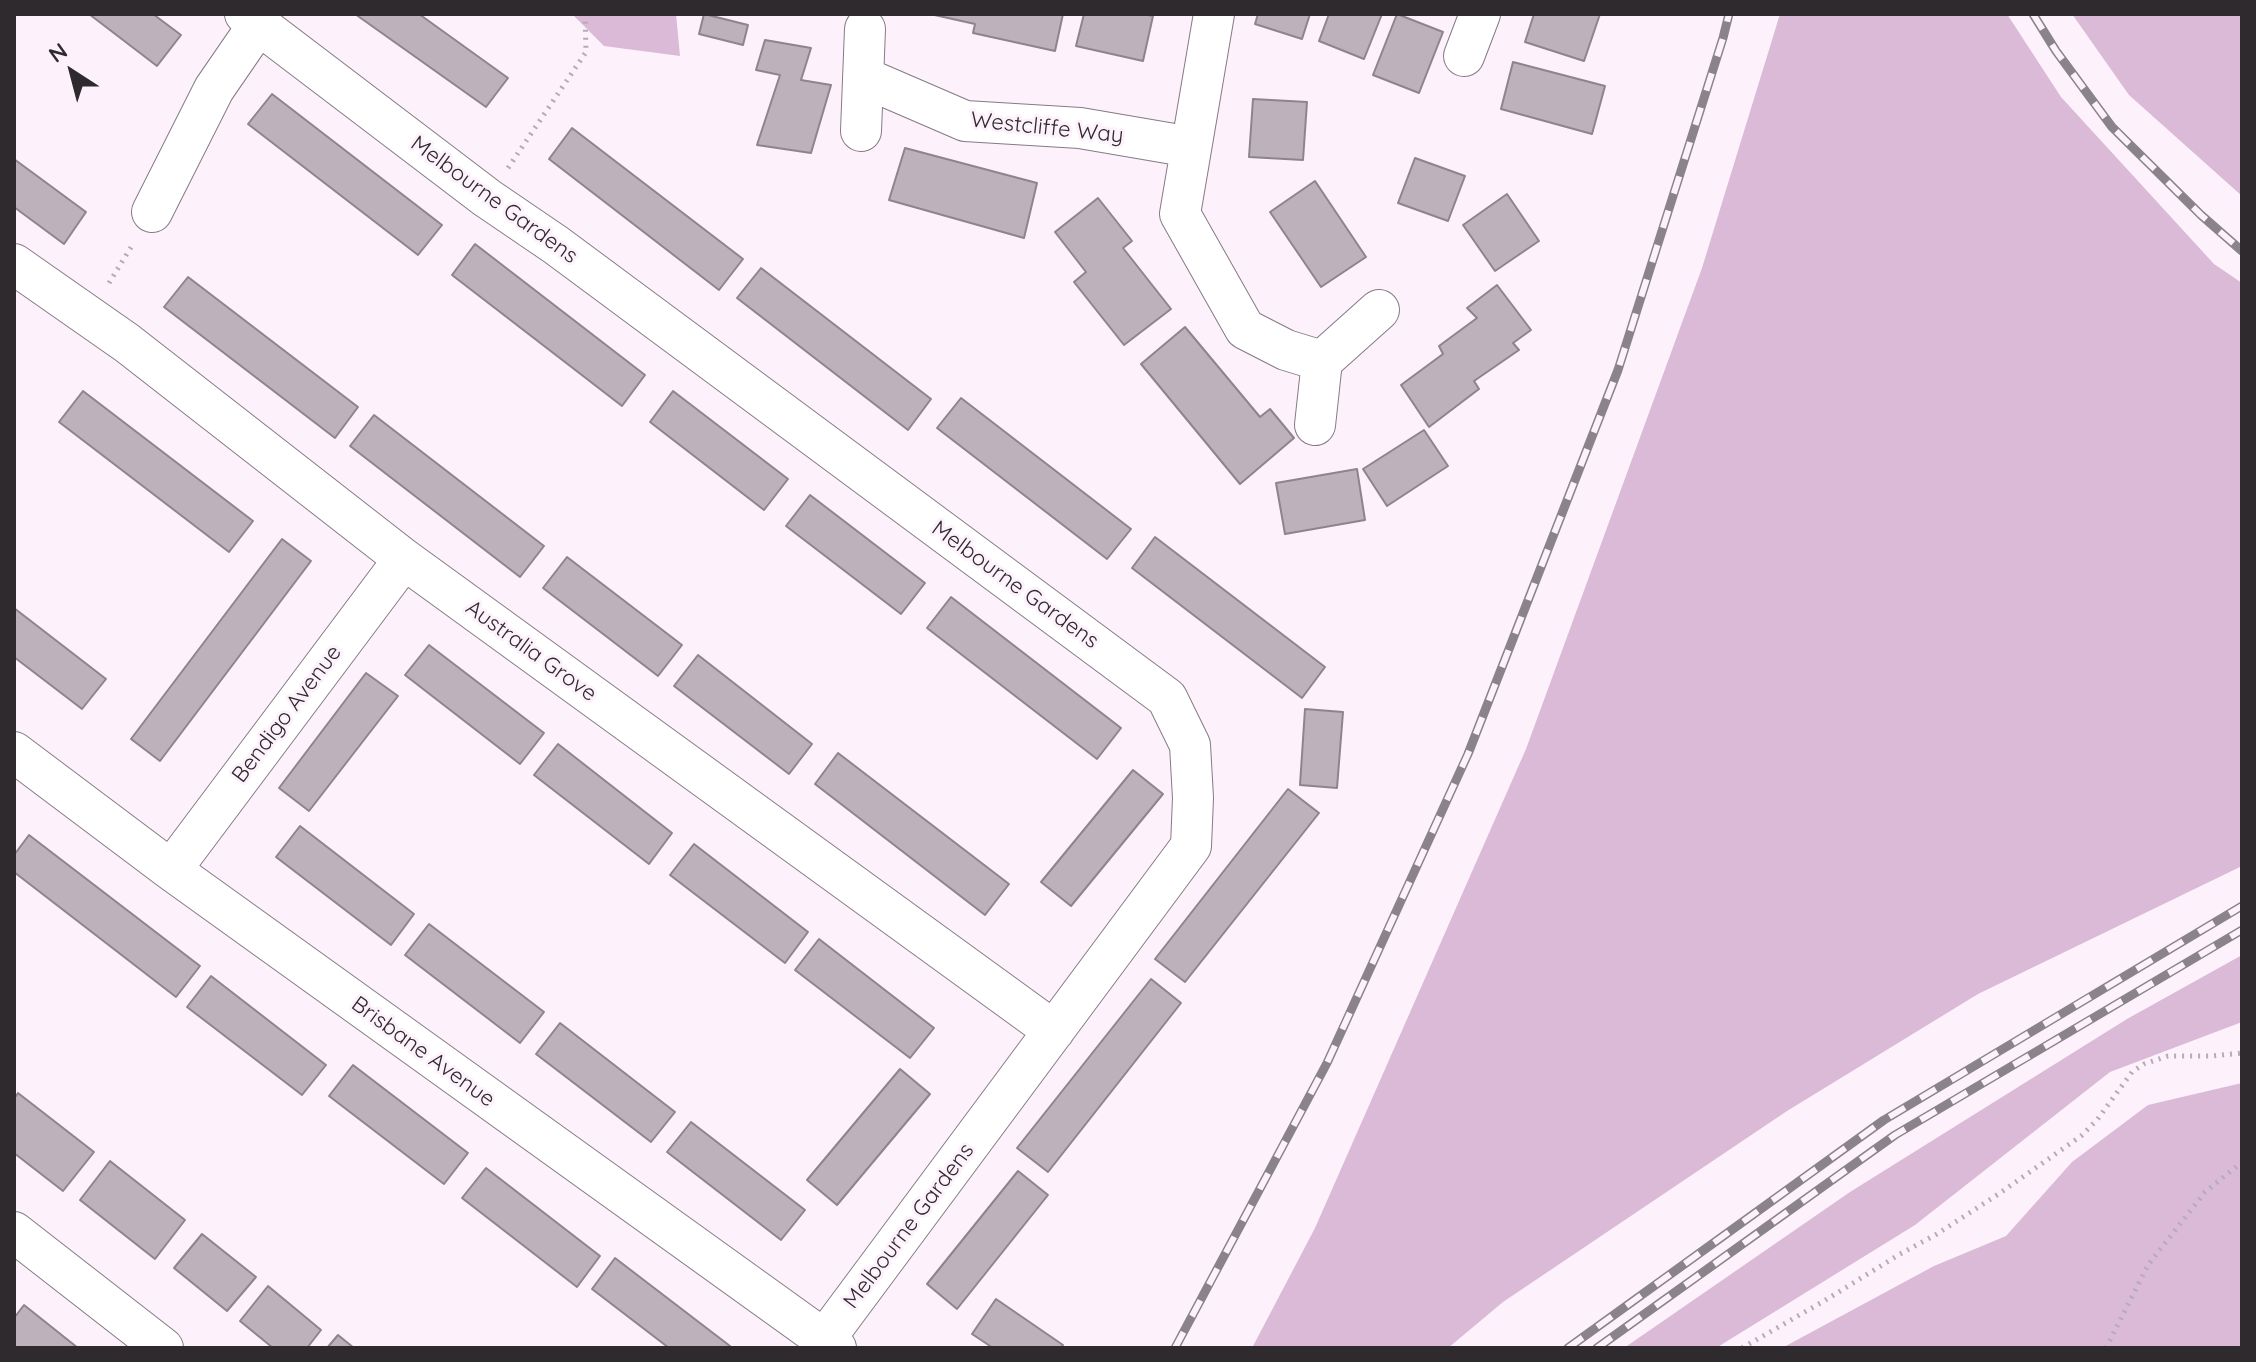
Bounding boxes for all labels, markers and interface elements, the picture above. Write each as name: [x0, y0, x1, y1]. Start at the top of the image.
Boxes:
north arrow: [32, 32, 112, 112]
text: N: [43, 37, 73, 69]
street label: Westcliffe Way: [969, 107, 1125, 149]
street label: Melbourne Gardens: [405, 130, 583, 270]
street label: Melbourne Gardens: [926, 515, 1104, 655]
street label: Australia Grove: [460, 595, 602, 707]
street label: Bendigo Avenue: [227, 640, 347, 788]
street label: Brisbane Avenue: [346, 991, 500, 1113]
street label: Melbourne Gardens: [838, 1138, 980, 1314]

